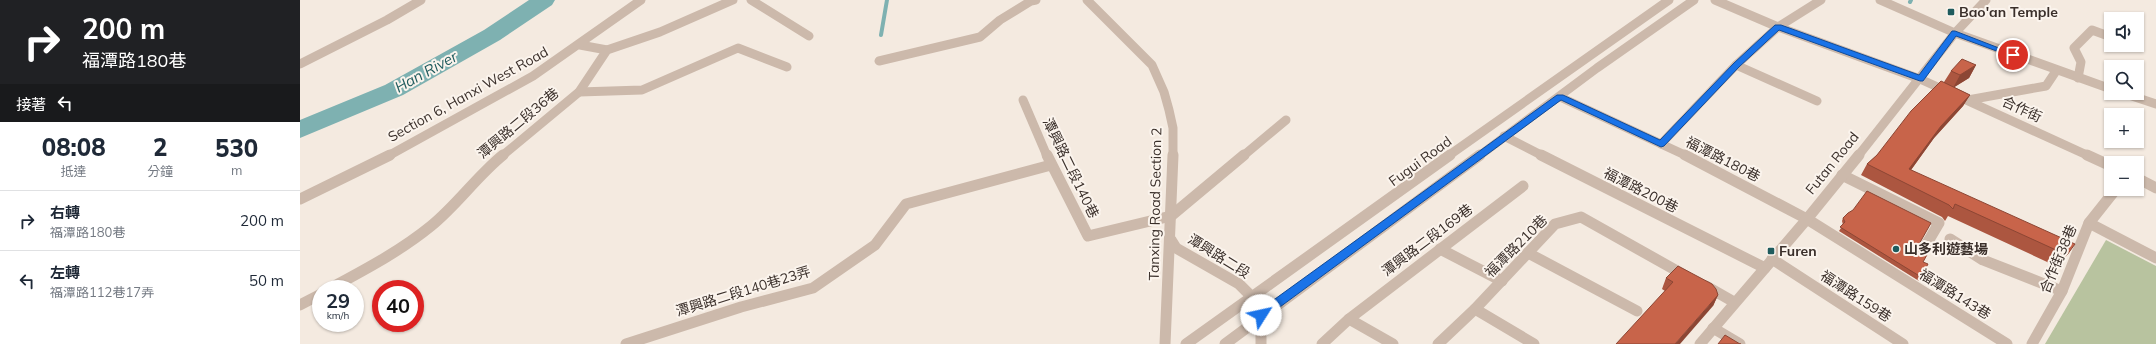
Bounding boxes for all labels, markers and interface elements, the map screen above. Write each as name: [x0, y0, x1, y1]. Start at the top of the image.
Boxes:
place label: Bao'an Temple: [1959, 3, 2058, 21]
marker: Bao'an Temple: [1946, 7, 1956, 17]
text: 200 m: [82, 11, 165, 46]
map controls: [2104, 12, 2144, 196]
button: sound: [2104, 12, 2144, 52]
icon: right: [16, 16, 68, 68]
pin: [1996, 38, 2030, 72]
street label: Section 6, Hanxi West Road: [385, 42, 551, 146]
icon: arrive: [2002, 44, 2024, 66]
water label: Han River: [391, 46, 461, 97]
text: 福潭路180巷: [82, 49, 186, 72]
button: search: [2104, 60, 2144, 100]
street label: 潭興路二段36巷: [474, 84, 562, 162]
icon: left: [54, 92, 76, 114]
street label: 合作街: [1999, 92, 2045, 126]
text: 接著: [16, 95, 46, 114]
button: +: [2104, 108, 2144, 148]
street label: 潭興路二段140巷: [1039, 115, 1103, 221]
street label: Tanxing Road Section 2: [1145, 127, 1165, 281]
street label: Futan Road: [1801, 128, 1863, 198]
text: 08:08: [42, 132, 106, 162]
text: 2: [153, 132, 168, 162]
street label: Fugui Road: [1385, 132, 1455, 190]
text: 530: [215, 133, 258, 163]
street label: 福潭路180巷: [1683, 133, 1763, 185]
button: −: [2104, 156, 2144, 196]
text: m: [231, 162, 242, 178]
text: 抵達: [61, 163, 87, 179]
text: 分鐘: [147, 163, 173, 179]
street label: 福潭路200巷: [1601, 164, 1681, 216]
street label: 潭興路二段169巷: [1378, 200, 1476, 280]
text: 右轉: [50, 203, 80, 222]
icon: right: [16, 210, 38, 232]
text: 200 m: [240, 211, 284, 230]
street label: 福潭路210巷: [1481, 211, 1551, 281]
street label: 合作街38巷: [2035, 222, 2081, 296]
text: 福潭路180巷: [50, 224, 125, 240]
street label: 潭興路二段: [1185, 230, 1253, 282]
place label: 山多利遊藝場: [1904, 240, 1988, 258]
place label: Furen: [1779, 242, 1817, 260]
marker: 山多利遊藝場: [1891, 244, 1901, 254]
marker: Furen: [1766, 246, 1776, 256]
street label: 潭興路二段140巷23弄: [673, 262, 813, 320]
text: 左轉: [50, 263, 80, 282]
street label: 福潭路143巷: [1916, 265, 1994, 323]
street label: 福潭路159巷: [1817, 266, 1895, 326]
icon: left: [16, 270, 38, 292]
text: 50 m: [249, 271, 284, 290]
speed limit sign: 40: [372, 280, 424, 332]
text: 福潭路112巷17弄: [50, 284, 154, 300]
text: 29: [326, 288, 350, 313]
position arrow: [1240, 294, 1282, 336]
text: km/h: [327, 309, 349, 322]

